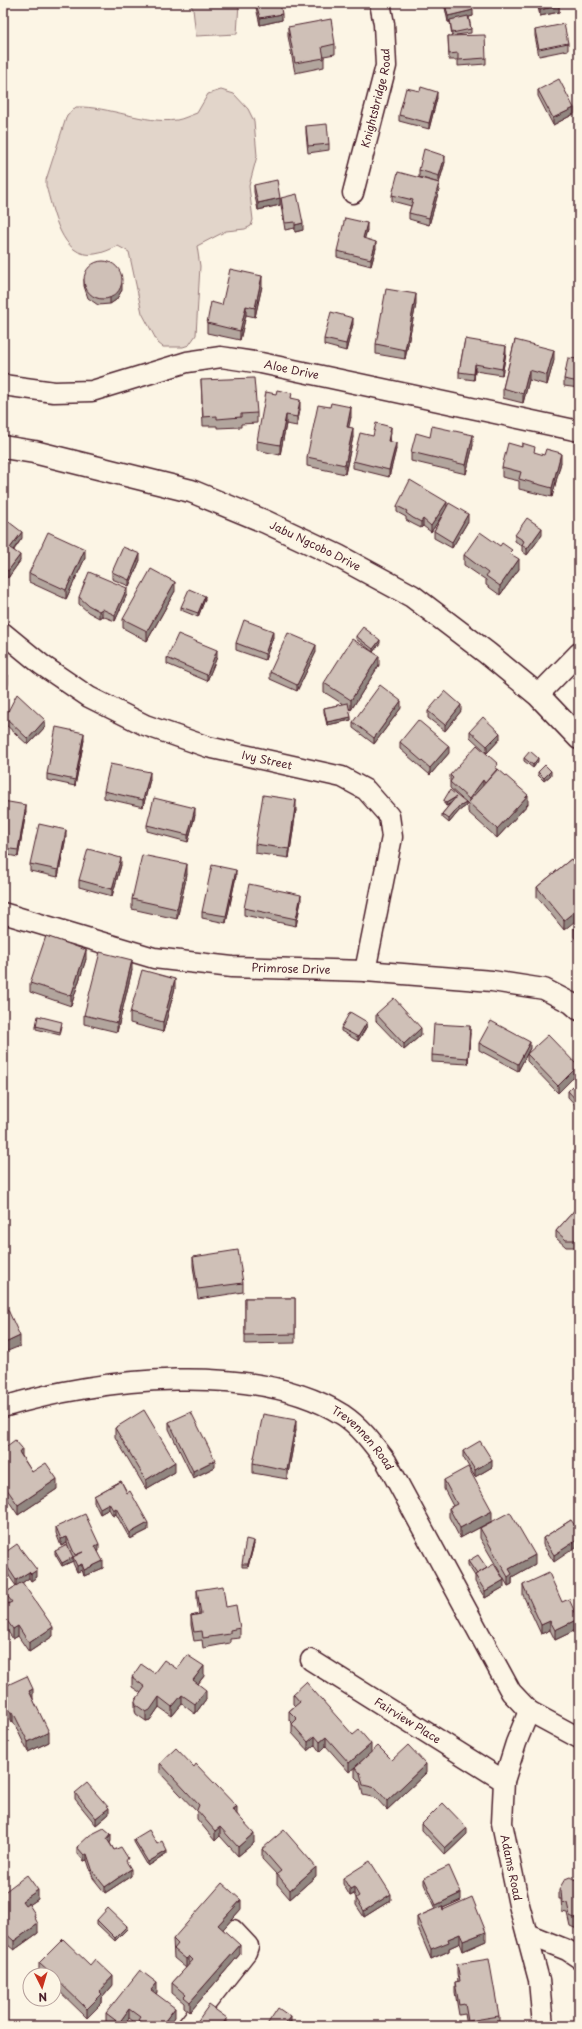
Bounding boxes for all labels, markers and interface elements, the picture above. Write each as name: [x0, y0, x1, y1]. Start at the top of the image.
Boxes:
street label: Knightsbridge Road: [356, 48, 394, 150]
street label: Aloe Drive: [263, 355, 321, 383]
street label: Jabu Ngcobo Drive: [267, 516, 364, 575]
street label: Ivy Street: [240, 746, 294, 774]
street label: Primrose Drive: [251, 959, 331, 978]
street label: Trevennen Road: [329, 1401, 398, 1473]
street label: Fairview Place: [371, 1693, 444, 1747]
street label: Adams Road: [497, 1833, 527, 1902]
north arrow: [22, 1967, 62, 2007]
text: N: [38, 1989, 48, 2006]

